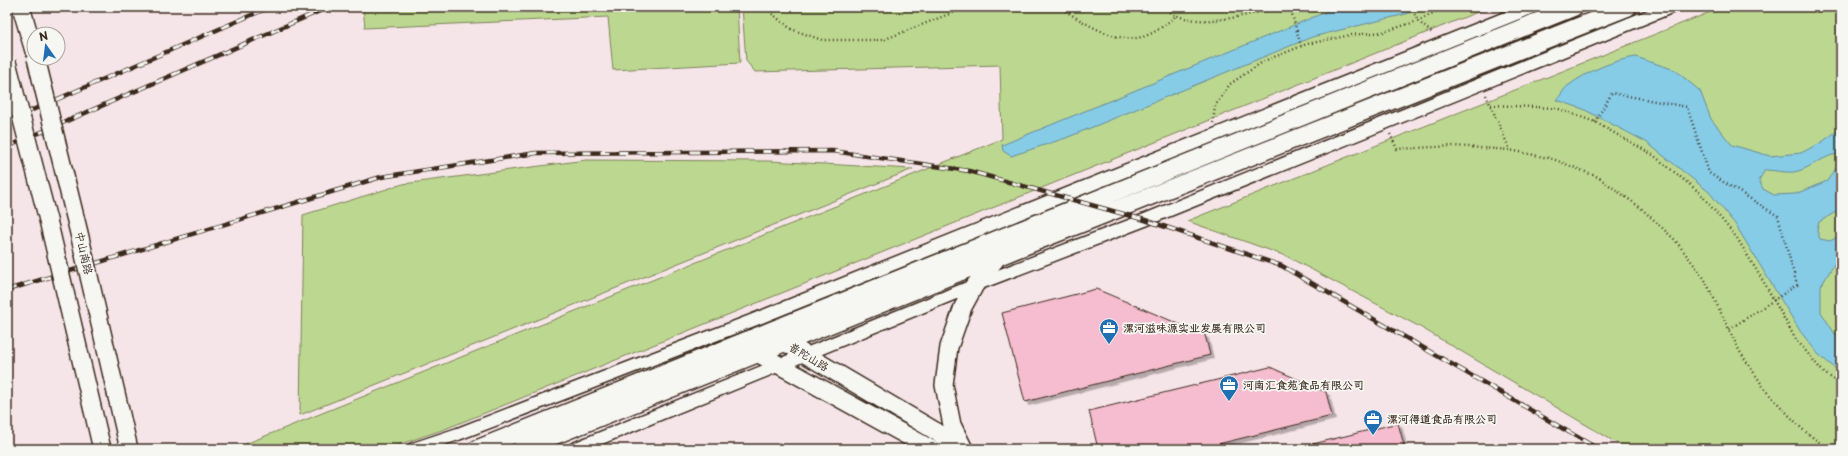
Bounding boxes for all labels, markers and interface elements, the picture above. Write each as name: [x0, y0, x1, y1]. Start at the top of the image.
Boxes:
north arrow: [26, 26, 66, 66]
text: N: [37, 26, 50, 45]
street label: 中山南路: [71, 230, 98, 276]
office icon: 漯河滋味源实业发展有限公司: [1098, 317, 1120, 345]
place label: 漯河滋味源实业发展有限公司: [1123, 319, 1266, 336]
street label: 普陀山路: [786, 338, 832, 375]
office icon: 河南汇食苑食品有限公司: [1218, 374, 1240, 402]
place label: 河南汇食苑食品有限公司: [1243, 376, 1364, 393]
office icon: 漯河得道食品有限公司: [1362, 408, 1384, 436]
place label: 漯河得道食品有限公司: [1387, 410, 1497, 427]

